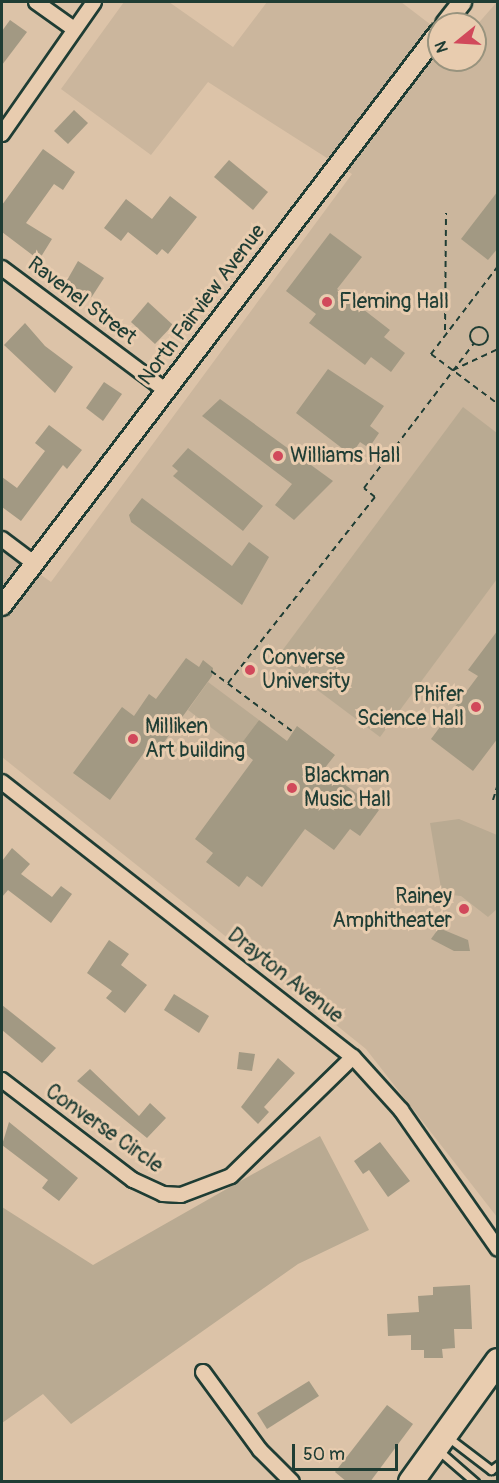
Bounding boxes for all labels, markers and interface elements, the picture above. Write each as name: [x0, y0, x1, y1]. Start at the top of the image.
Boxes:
north arrow: [427, 12, 487, 72]
text: N: [431, 39, 453, 55]
street label: North Fairview Avenue: [133, 220, 271, 390]
street label: Ravenel Street: [22, 252, 142, 350]
place label: Fleming Hall: [339, 289, 449, 315]
marker: Fleming Hall: [320, 295, 334, 309]
place label: Williams Hall: [290, 443, 401, 469]
marker: Williams Hall: [271, 449, 285, 463]
place label: Converse University: [262, 645, 350, 695]
marker: Converse University: [243, 663, 257, 677]
place label: Phifer Science Hall: [357, 682, 464, 732]
marker: Phifer Science Hall: [469, 700, 483, 714]
place label: Milliken Art building: [145, 714, 245, 764]
marker: Milliken Art building: [126, 732, 140, 746]
place label: Blackman Music Hall: [304, 763, 391, 813]
marker: Blackman Music Hall: [285, 781, 299, 795]
place label: Rainey Amphitheater: [332, 884, 452, 934]
marker: Rainey Amphitheater: [457, 902, 471, 916]
street label: Drayton Avenue: [222, 923, 348, 1029]
street label: Converse Circle: [40, 1079, 168, 1179]
scale bar: [295, 1432, 402, 1470]
text: 50 m: [303, 1443, 345, 1466]

